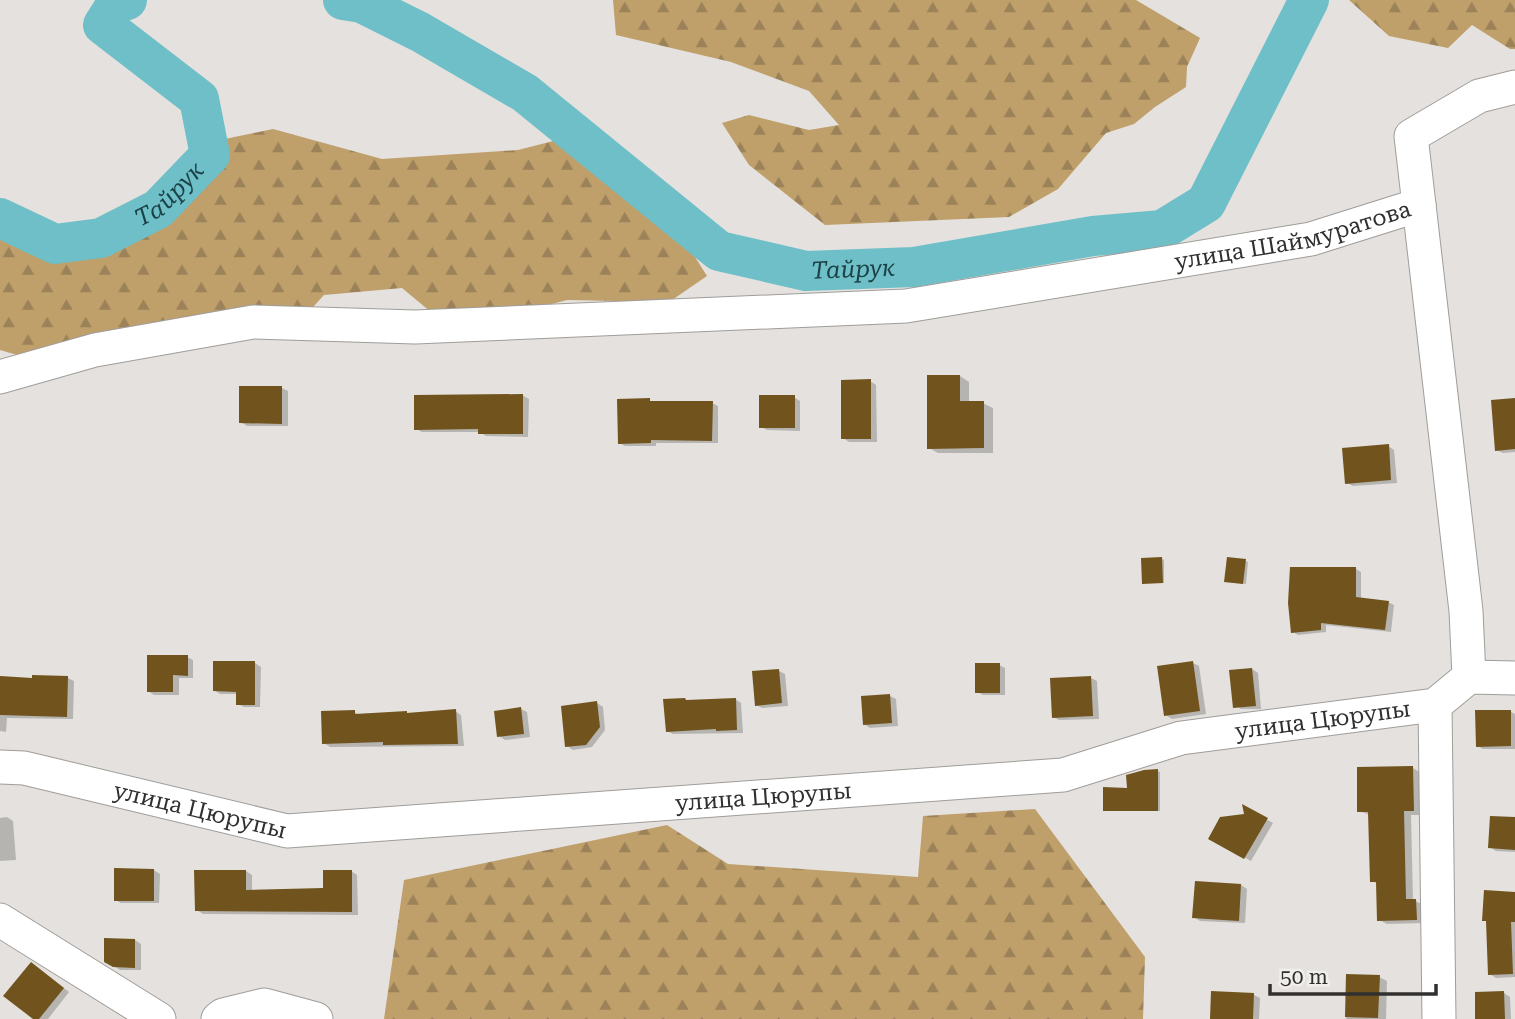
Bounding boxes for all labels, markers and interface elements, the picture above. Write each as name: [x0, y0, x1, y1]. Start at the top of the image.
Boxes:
water label: Тайрук: [130, 156, 210, 232]
street label: улица Шаймуратова: [1172, 195, 1415, 275]
water label: Тайрук: [810, 254, 896, 285]
street label: улица Цюрупы: [1233, 695, 1412, 744]
street label: улица Цюрупы: [111, 776, 289, 844]
street label: улица Цюрупы: [674, 777, 852, 816]
scale bar: [1270, 953, 1436, 997]
text: 50 m: [1280, 965, 1328, 989]

